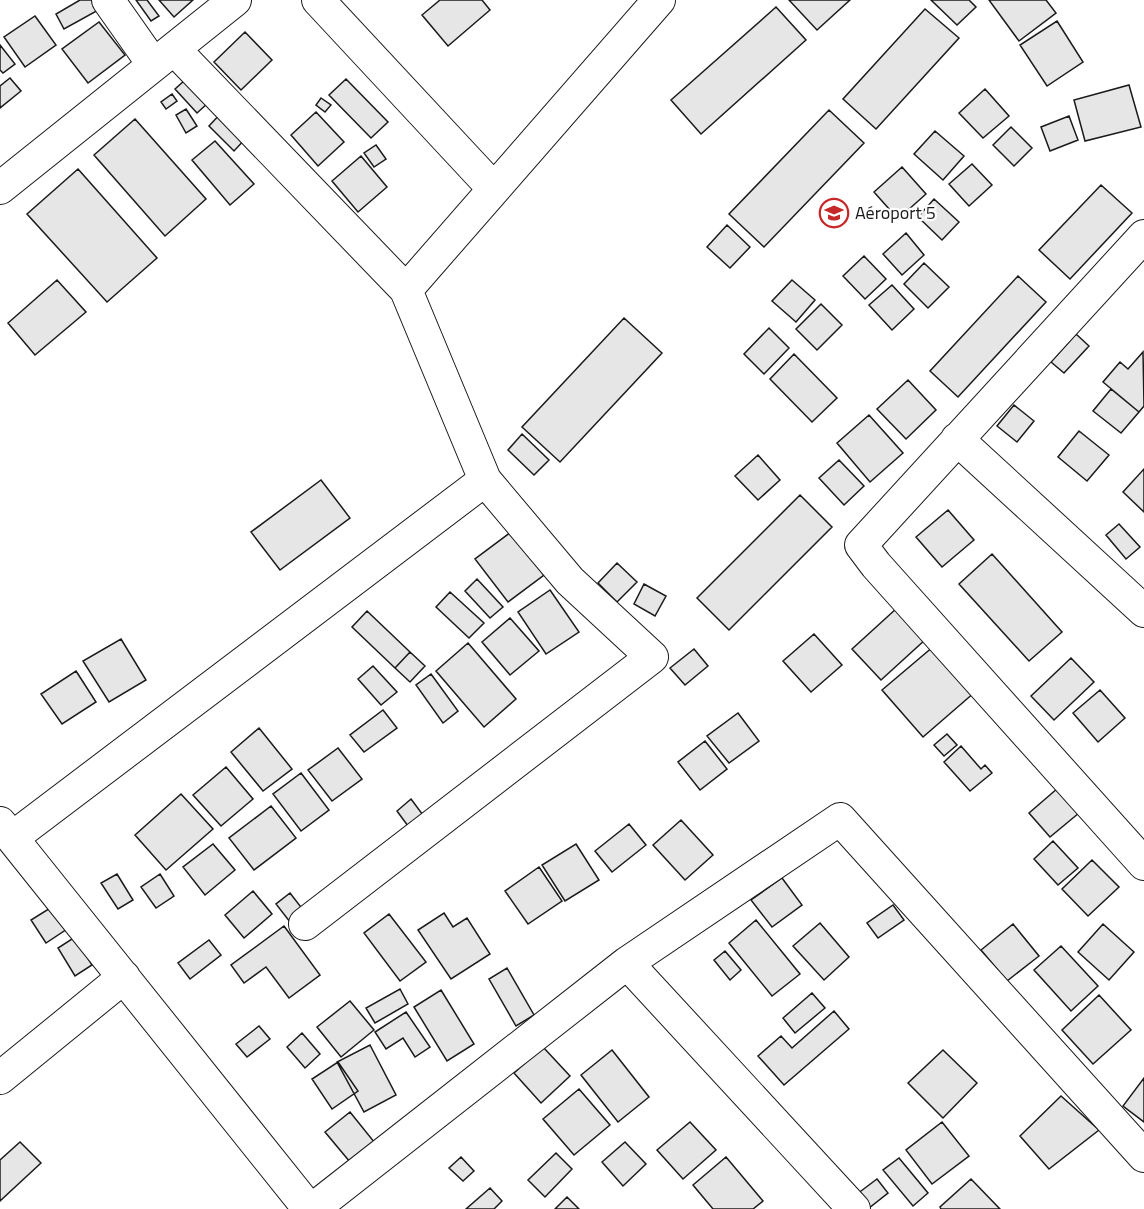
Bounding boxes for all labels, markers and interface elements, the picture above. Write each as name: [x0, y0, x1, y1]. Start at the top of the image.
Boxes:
school or university icon: Aéroport 5: [818, 197, 850, 229]
place label: Aéroport 5: [855, 199, 936, 226]

